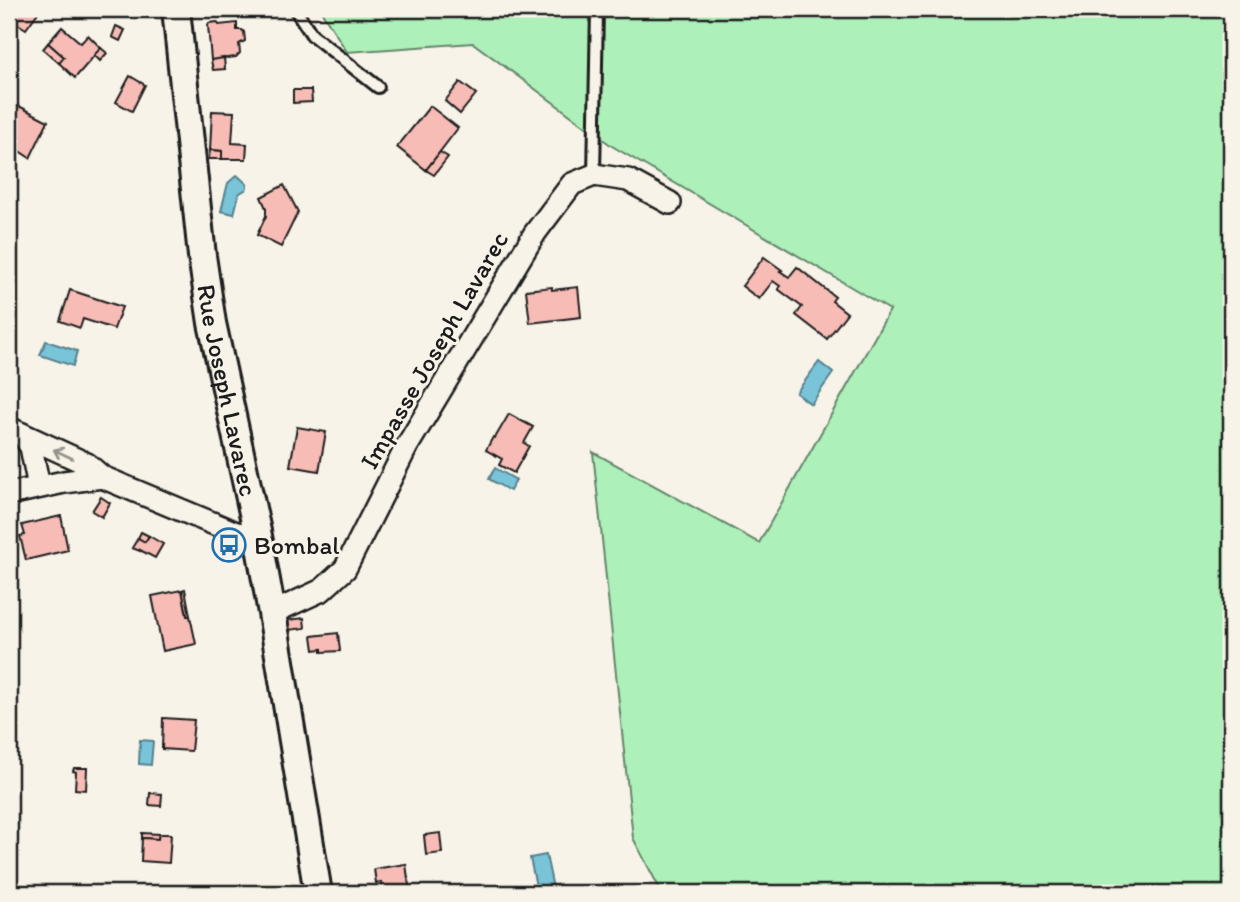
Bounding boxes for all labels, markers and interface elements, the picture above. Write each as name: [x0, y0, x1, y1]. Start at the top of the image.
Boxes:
street label: Impasse Joseph Lavarec: [353, 225, 515, 475]
street label: Rue Joseph Lavarec: [190, 282, 265, 499]
one-way arrow: [53, 446, 74, 460]
bus stop icon: Bombal: [210, 526, 248, 564]
place label: Bombal: [254, 529, 340, 561]

